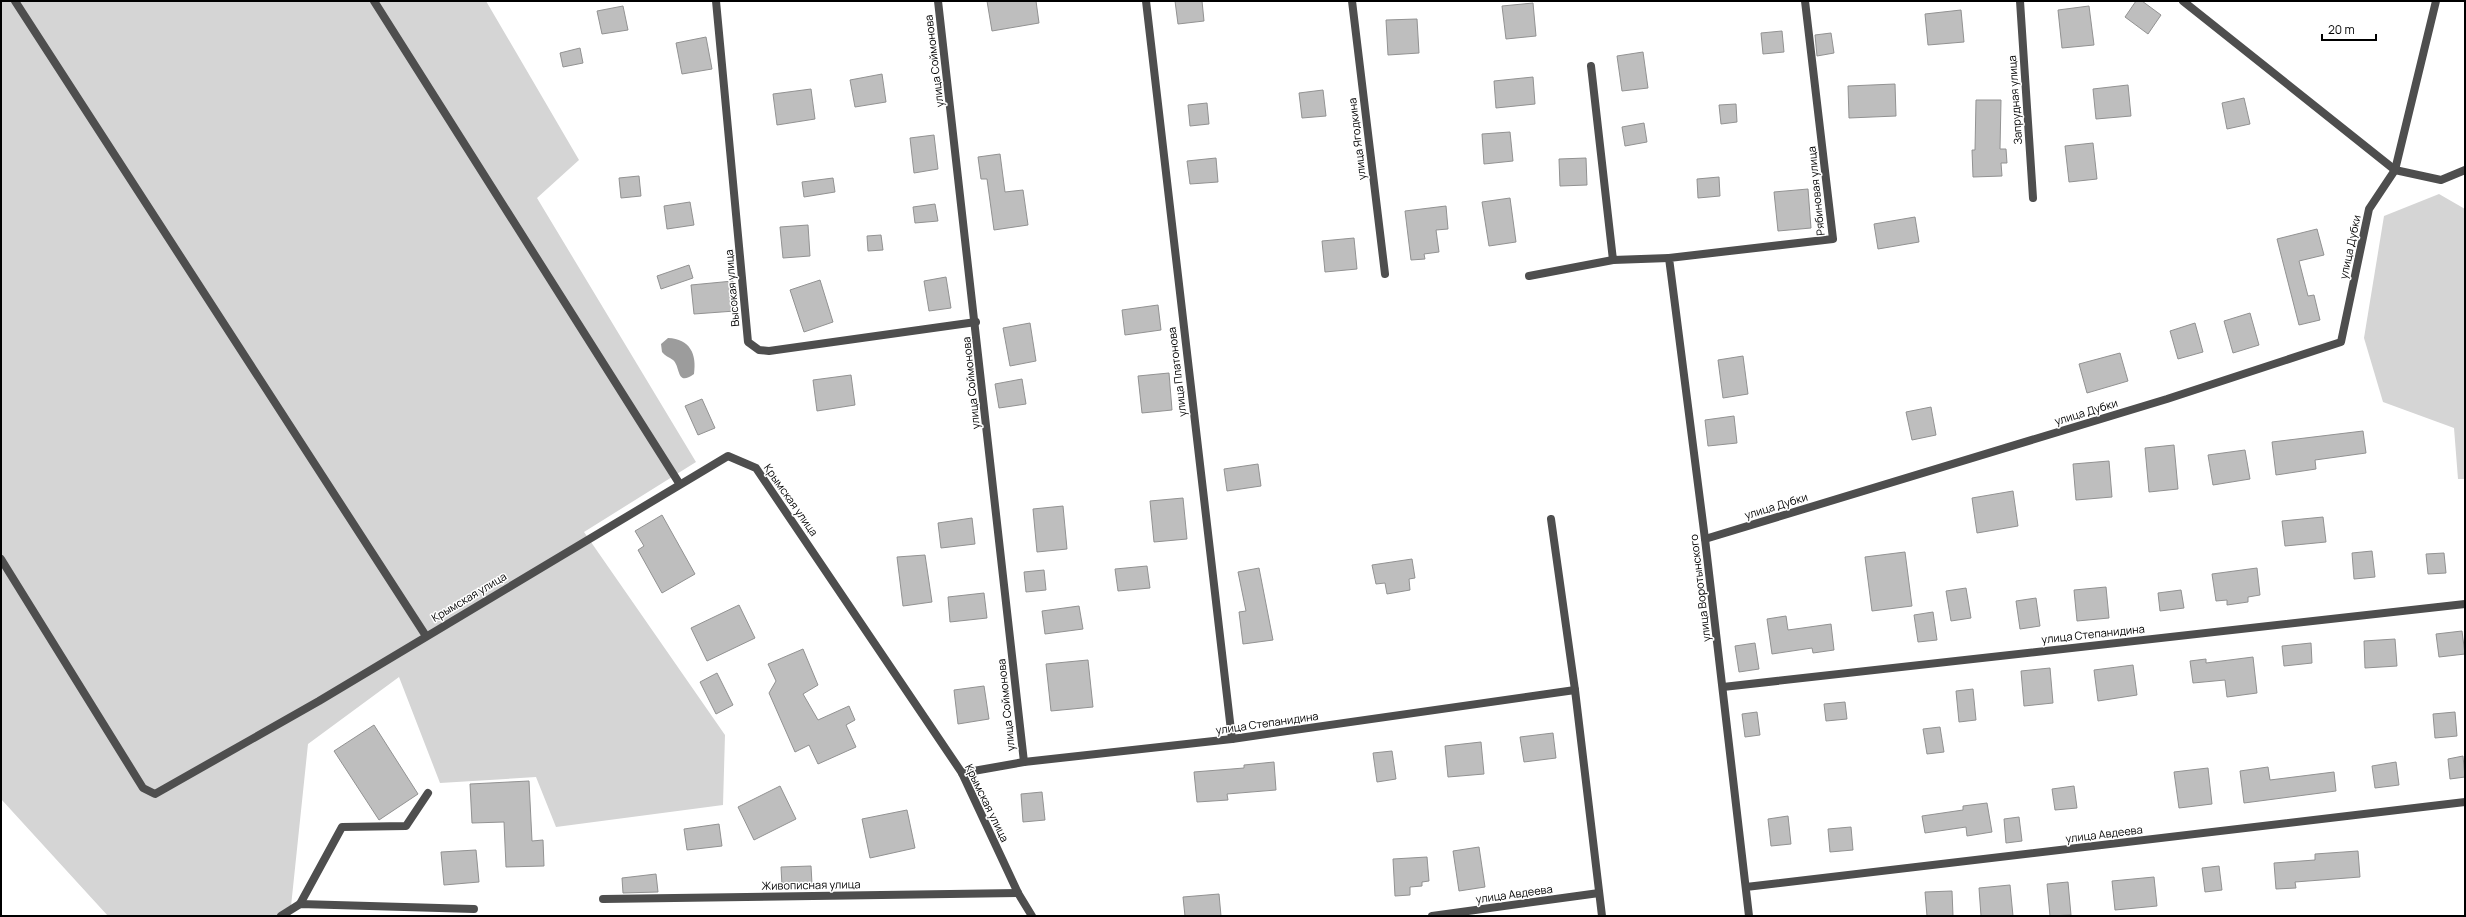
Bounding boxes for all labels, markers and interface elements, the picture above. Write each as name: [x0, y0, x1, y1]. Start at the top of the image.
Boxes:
street label: улица Соймонова: [920, 14, 947, 108]
scale bar: [2322, 16, 2376, 42]
text: 20 m: [2328, 21, 2355, 38]
street label: Запрудная улица: [2004, 55, 2025, 145]
street label: улица Ягодкина: [1344, 97, 1369, 181]
street label: Рябиновая улица: [1803, 146, 1828, 236]
street label: улица Дубки: [2335, 213, 2364, 280]
street label: Высокая улица: [721, 249, 742, 327]
street label: улица Платонова: [1164, 326, 1189, 418]
street label: улица Соймонова: [958, 336, 983, 430]
street label: улица Дубки: [2052, 395, 2119, 428]
street label: Крымская улица: [761, 461, 822, 539]
street label: улица Дубки: [1742, 489, 1809, 522]
street label: улица Воротынского: [1685, 533, 1714, 643]
street label: Крымская улица: [428, 568, 509, 625]
street label: улица Степанидина: [2041, 621, 2145, 646]
street label: улица Соймонова: [993, 658, 1018, 752]
street label: улица Степанидина: [1215, 708, 1319, 737]
street label: Крымская улица: [962, 761, 1013, 844]
street label: улица Авдеева: [2065, 821, 2143, 846]
street label: Живописная улица: [761, 876, 861, 893]
street label: улица Авдеева: [1474, 881, 1553, 906]

